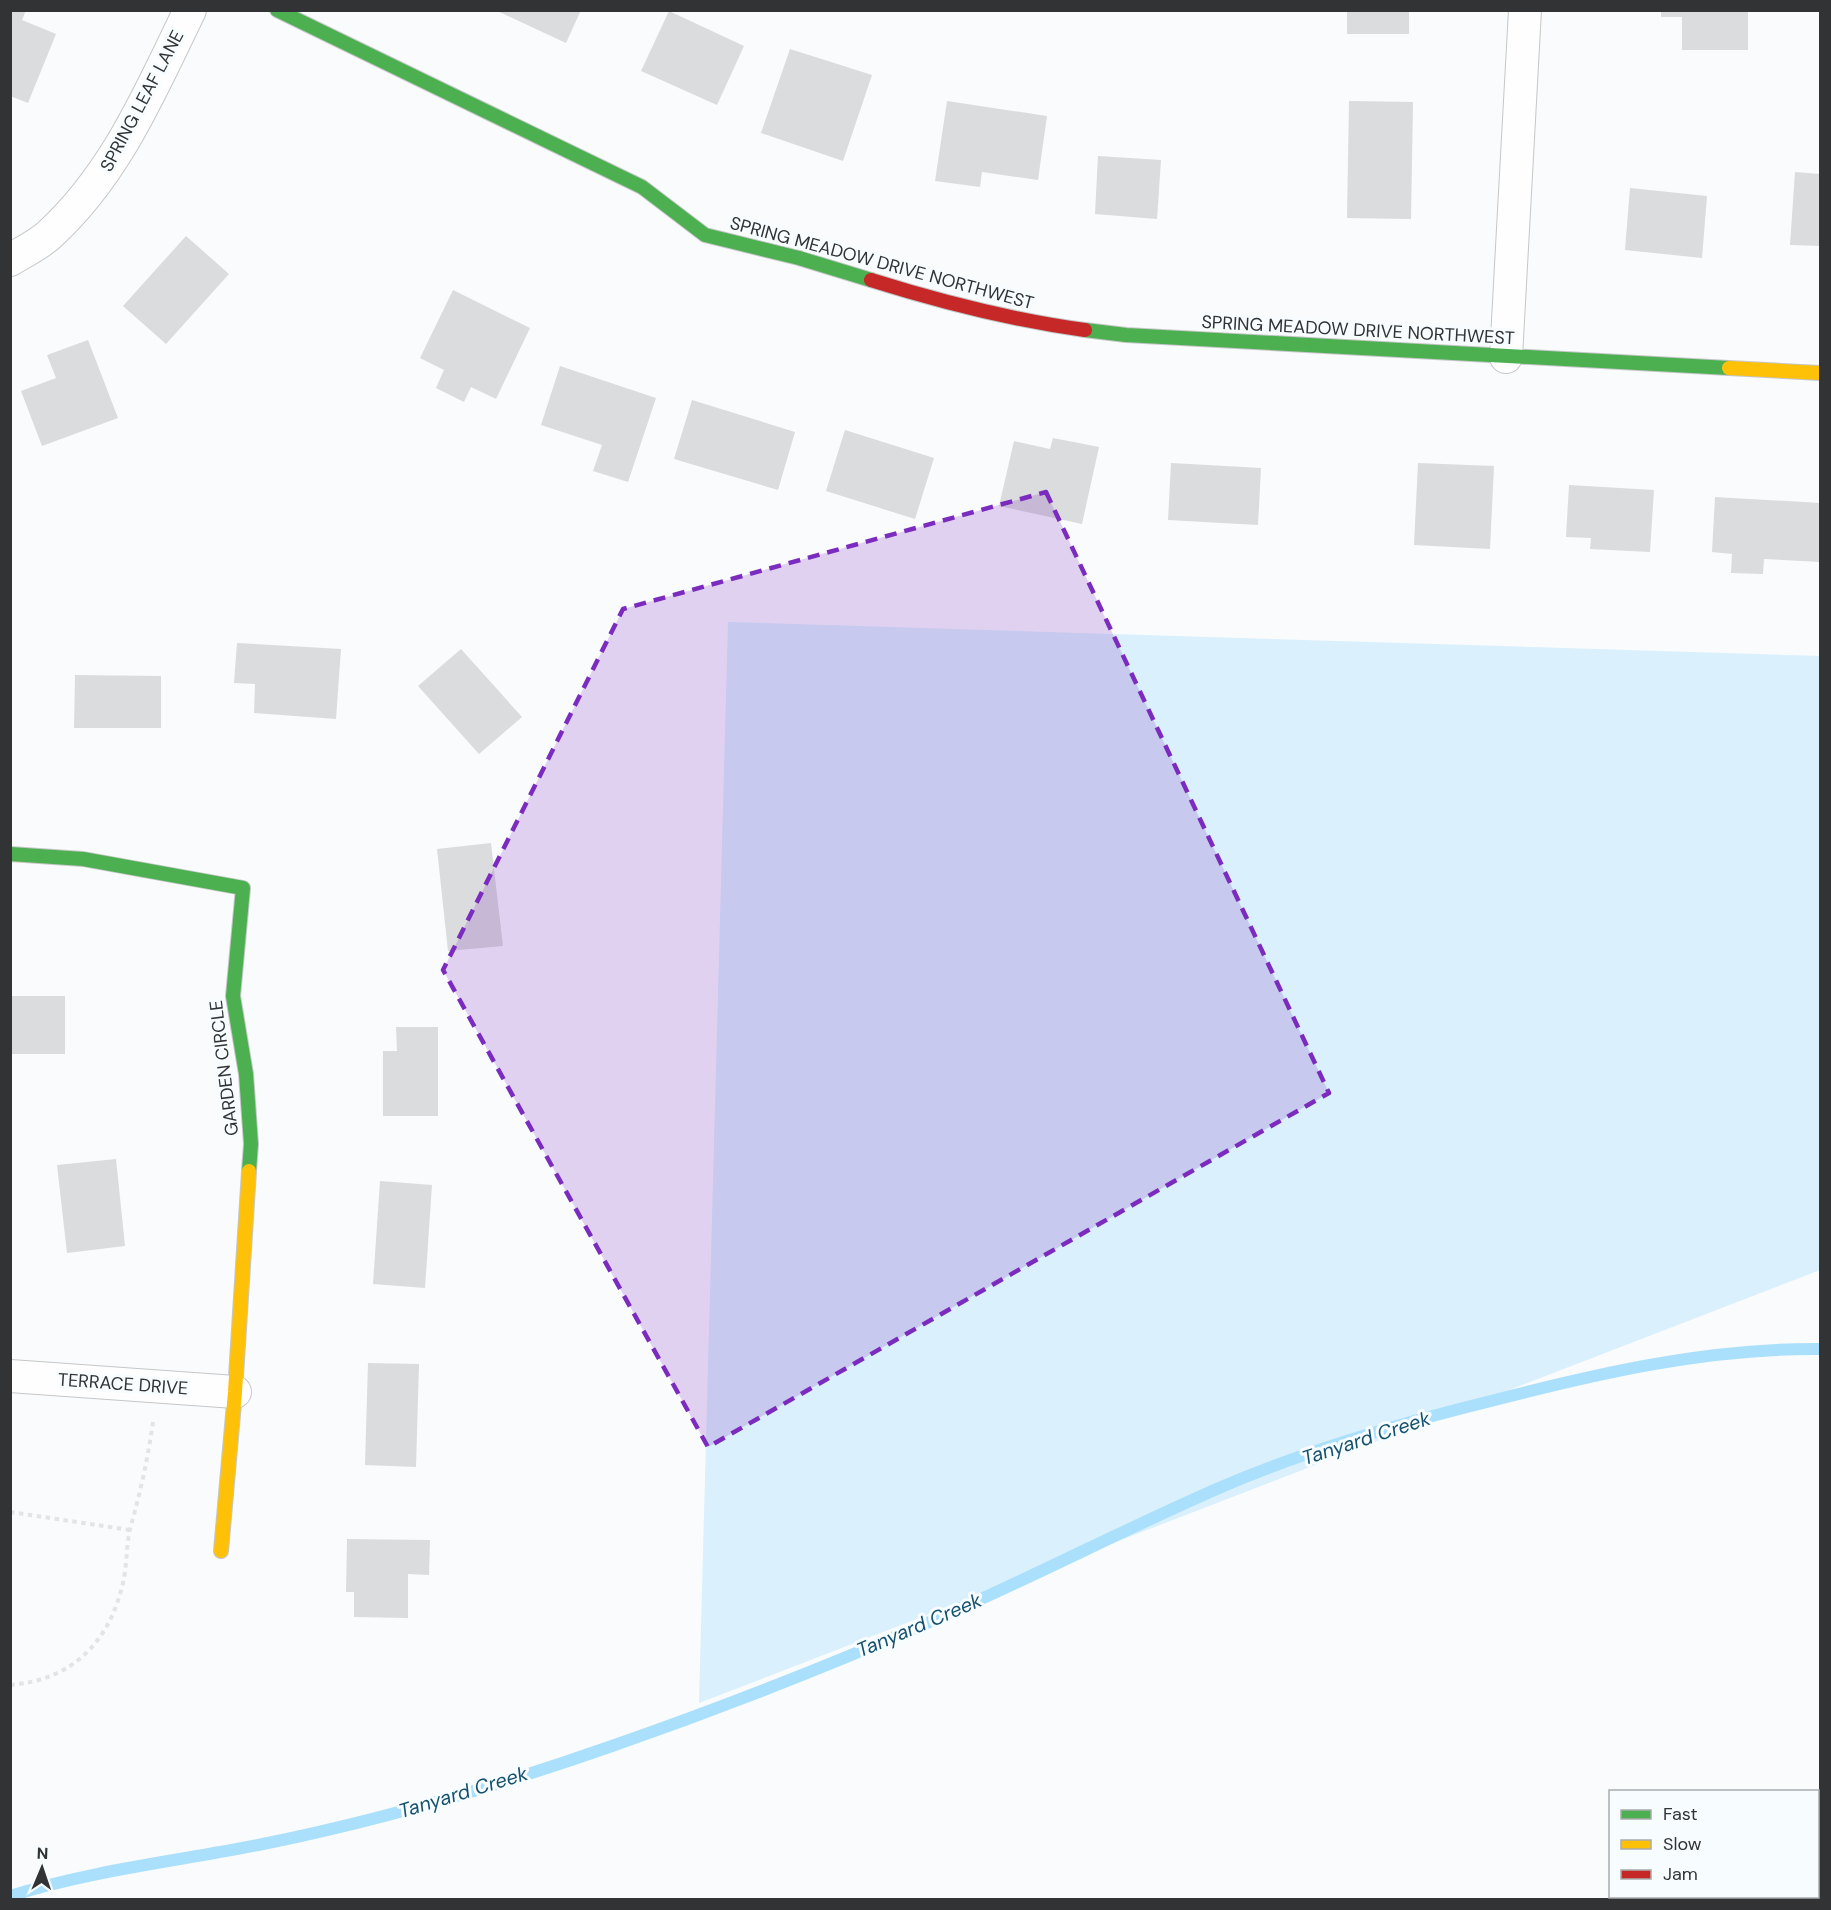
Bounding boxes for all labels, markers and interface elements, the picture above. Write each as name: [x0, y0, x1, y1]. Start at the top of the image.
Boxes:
street label: SPRING LEAF LANE: [95, 26, 189, 176]
street label: SPRING MEADOW DRIVE NORTHWEST: [727, 211, 1037, 315]
street label: SPRING MEADOW DRIVE NORTHWEST: [1201, 310, 1515, 350]
street label: GARDEN CIRCLE: [204, 999, 244, 1137]
street label: TERRACE DRIVE: [57, 1367, 189, 1401]
water label: Tanyard Creek: [1298, 1405, 1434, 1471]
water label: Tanyard Creek: [852, 1587, 986, 1663]
water label: Tanyard Creek: [395, 1760, 531, 1824]
legend: [1609, 1790, 1819, 1898]
text: Fast: [1663, 1802, 1698, 1826]
text: Slow: [1663, 1832, 1702, 1856]
north arrow: [12, 1838, 72, 1898]
text: N: [36, 1843, 49, 1864]
text: Jam: [1663, 1862, 1698, 1886]

